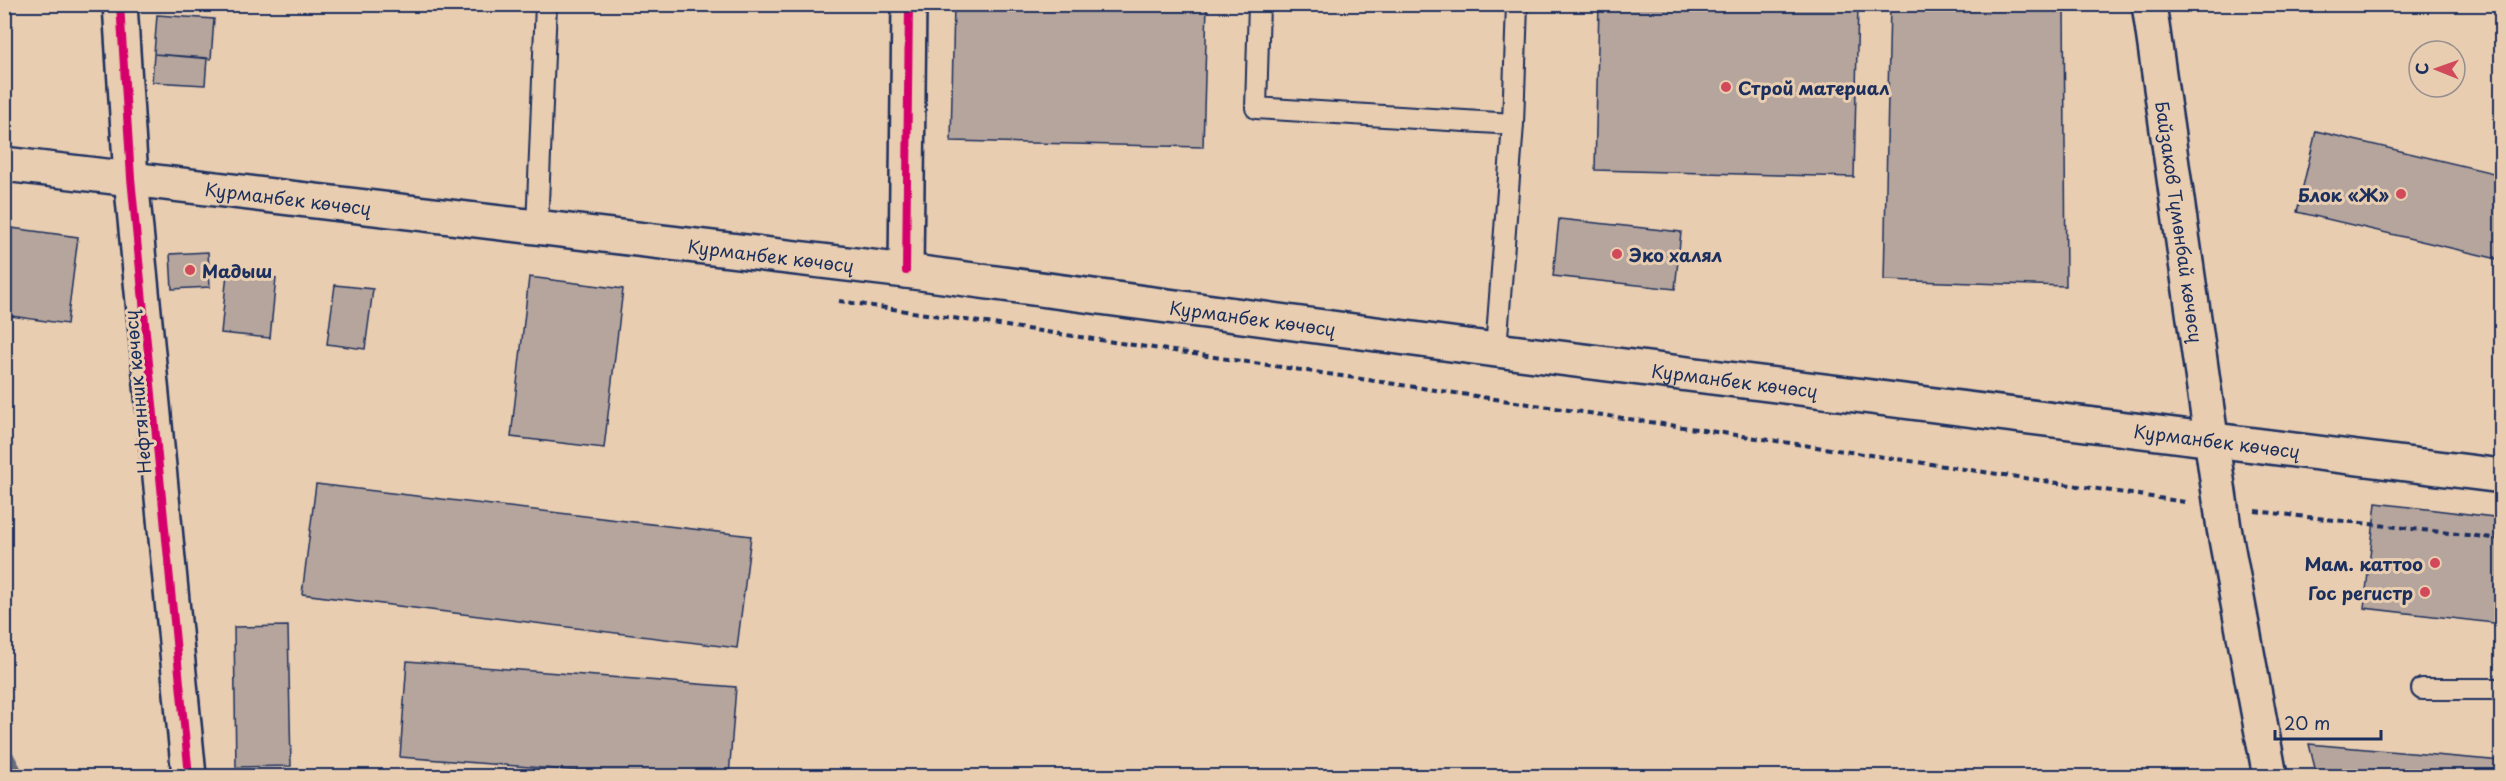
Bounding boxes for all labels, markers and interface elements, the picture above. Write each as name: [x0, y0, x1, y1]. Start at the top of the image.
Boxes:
north arrow: [2407, 39, 2467, 99]
text: С: [2409, 62, 2433, 75]
place label: Строй материал: [1738, 74, 1889, 101]
marker: Строй материал: [1719, 80, 1733, 94]
street label: Байзаков Түмөнбай көчөсү: [2150, 99, 2211, 345]
street label: Курманбек көчөсү: [203, 174, 373, 221]
place label: Блок «Ж»: [2298, 181, 2389, 208]
marker: Блок «Ж»: [2394, 187, 2408, 201]
street label: Курманбек көчөсү: [686, 232, 856, 278]
place label: Эко халял: [1629, 241, 1722, 268]
marker: Эко халял: [1610, 247, 1624, 261]
place label: Мадыш: [202, 257, 272, 284]
marker: Мадыш: [183, 263, 197, 277]
street label: Курманбек көчөсү: [1168, 293, 1338, 342]
street label: Нефтянник көчөсү: [116, 309, 158, 475]
street label: Курманбек көчөсү: [1650, 356, 1820, 404]
street label: Курманбек көчөсү: [2132, 416, 2302, 464]
place label: Мам. каттоо: [2305, 550, 2423, 577]
marker: Мам. каттоо: [2428, 556, 2442, 570]
place label: Гос регистр: [2308, 579, 2413, 606]
marker: Гос регистр: [2418, 585, 2432, 599]
scale bar: [2275, 703, 2382, 741]
text: 20 m: [2284, 709, 2330, 736]

